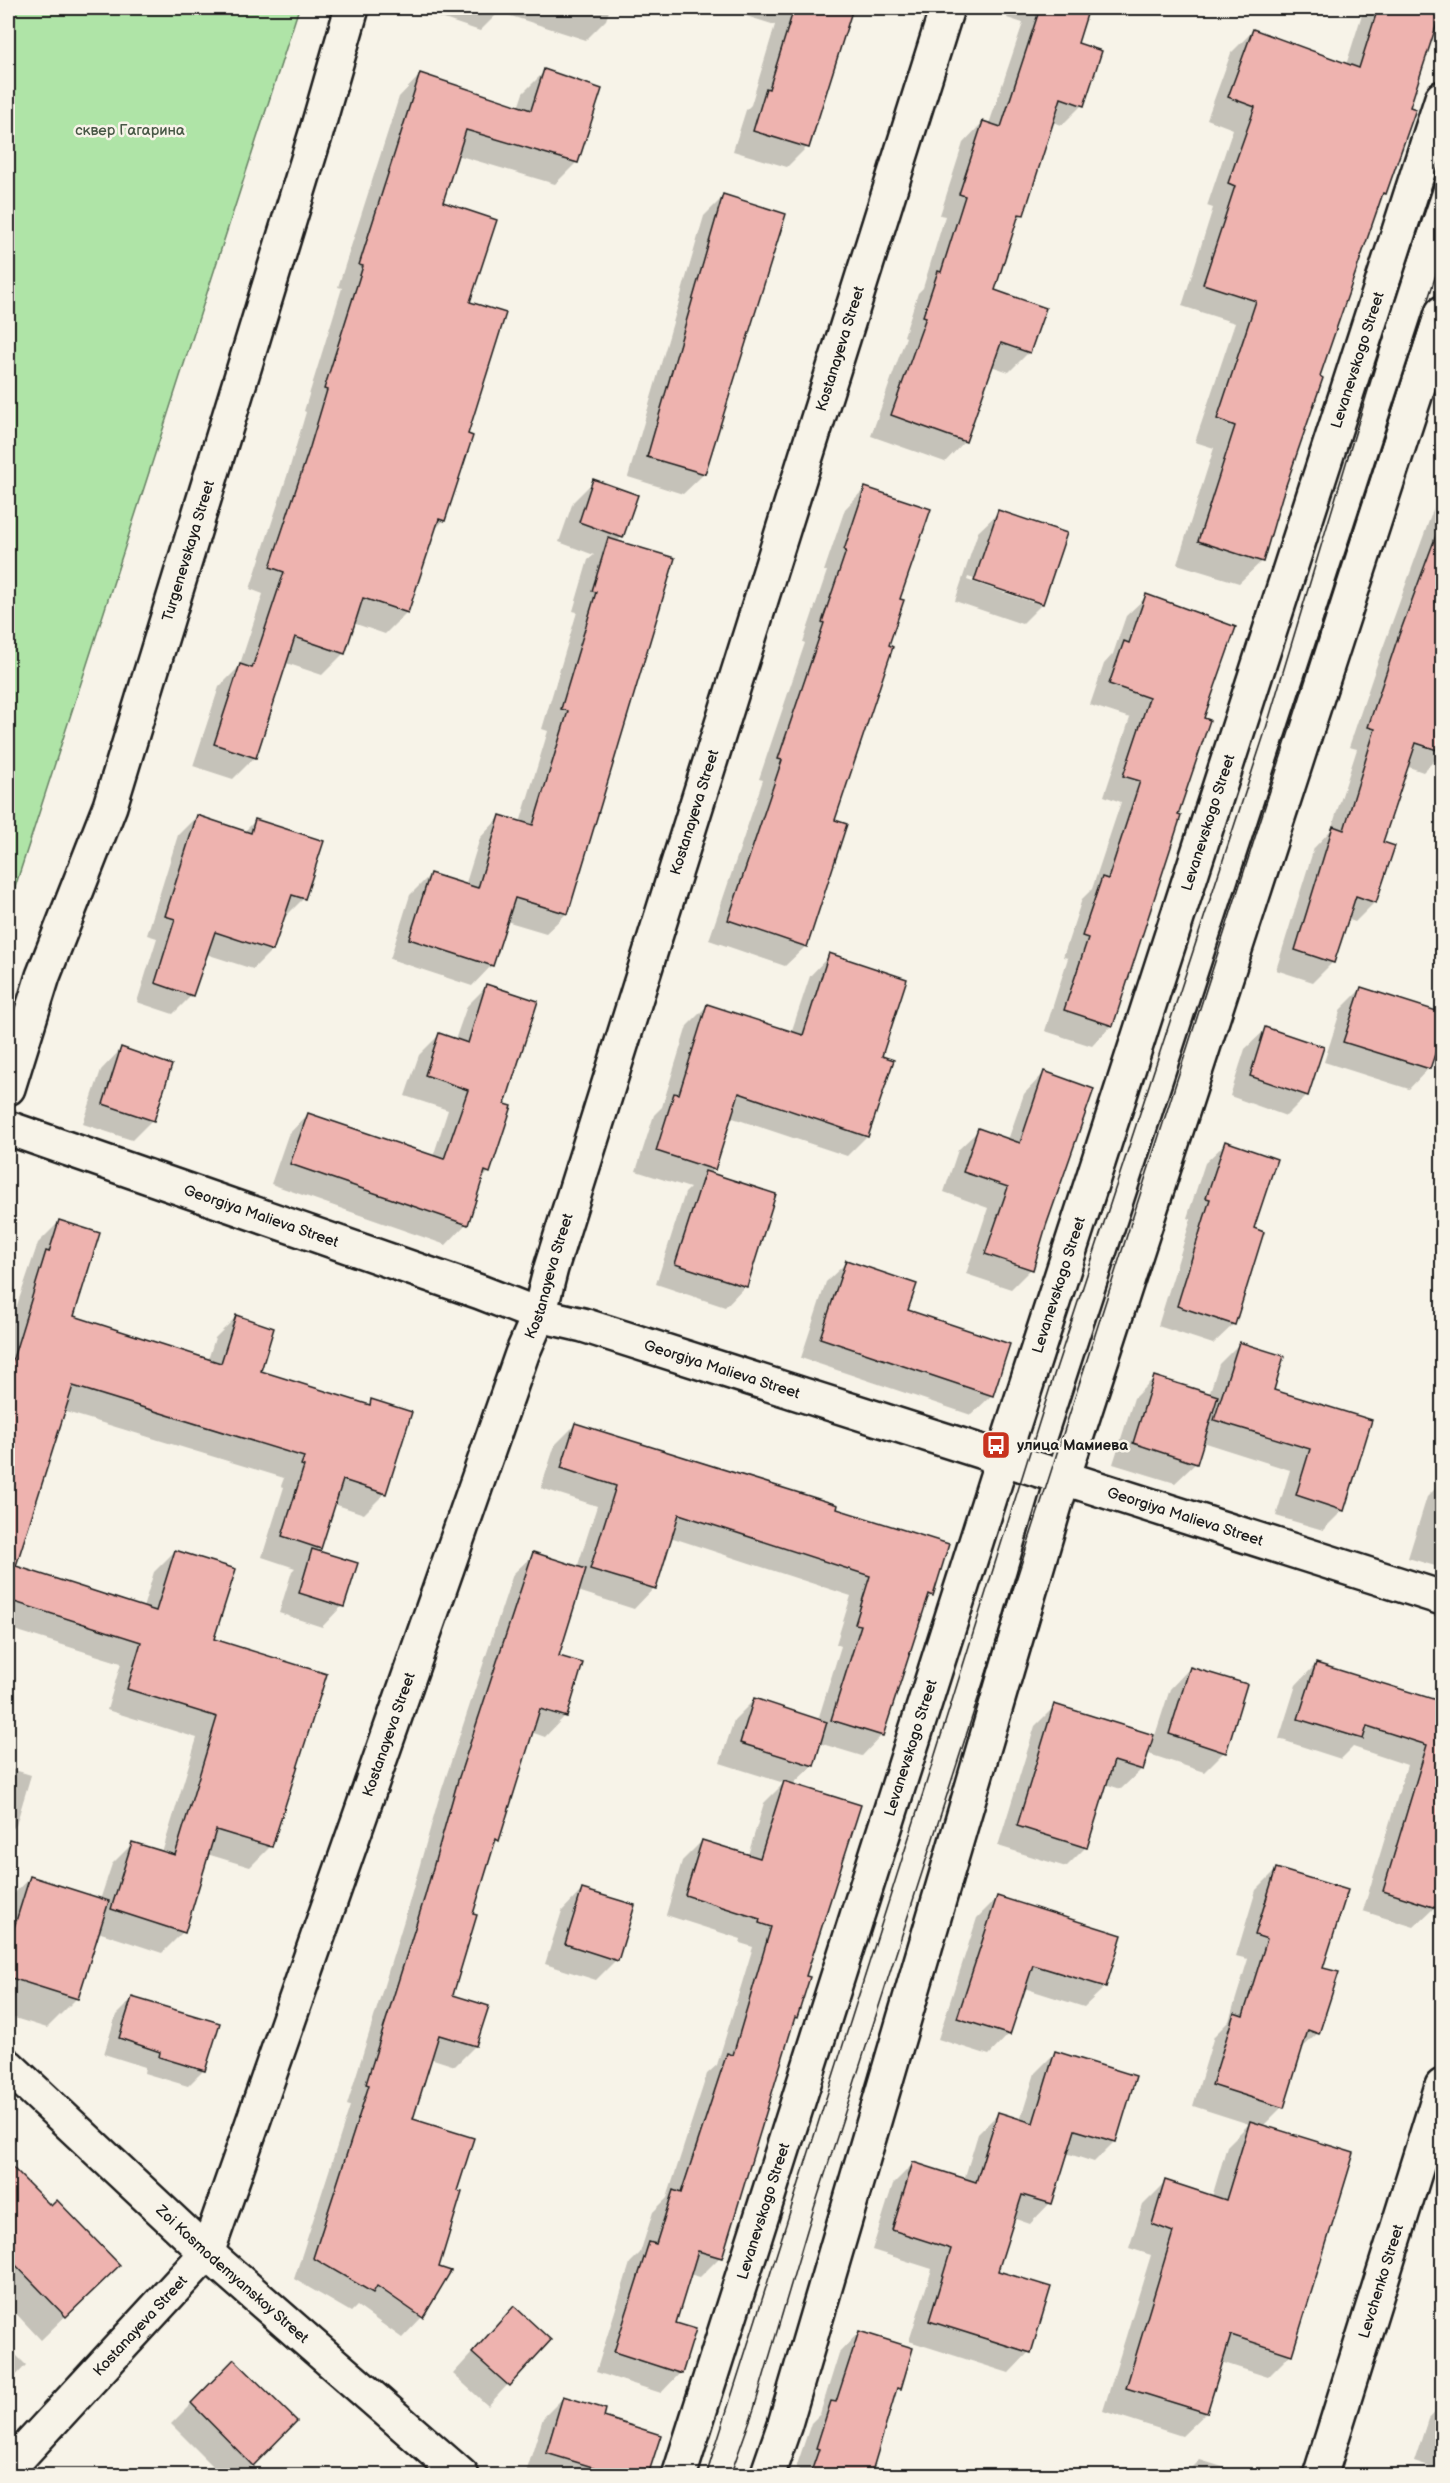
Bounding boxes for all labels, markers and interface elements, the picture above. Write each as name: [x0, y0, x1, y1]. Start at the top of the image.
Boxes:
park label: сквер Гагарина: [75, 121, 185, 140]
street label: Kostanayeva Street: [812, 283, 869, 414]
street label: Levanevskogo Street: [1327, 289, 1389, 431]
street label: Turgenevskaya Street: [158, 478, 219, 624]
street label: Kostanayeva Street: [666, 747, 723, 877]
street label: Levanevskogo Street: [1178, 752, 1239, 893]
street label: Georgiya Malieva Street: [181, 1181, 341, 1252]
street label: Kostanayeva Street: [521, 1211, 578, 1342]
street label: Levanevskogo Street: [1028, 1214, 1090, 1356]
street label: Georgiya Malieva Street: [641, 1336, 803, 1403]
bus stop icon: улица Мамиева: [980, 1429, 1012, 1461]
place label: улица Мамиева: [1017, 1436, 1128, 1455]
street label: Georgiya Malieva Street: [1105, 1483, 1266, 1551]
street label: Kostanayeva Street: [359, 1670, 420, 1799]
street label: Levanevskogo Street: [880, 1677, 942, 1819]
street label: Levanevskogo Street: [733, 2140, 794, 2282]
street label: Zoi Kosmodemyanskoy Street: [151, 2200, 313, 2348]
street label: Levchenko Street: [1355, 2222, 1408, 2341]
street label: Kostanayeva Street: [89, 2271, 192, 2380]

